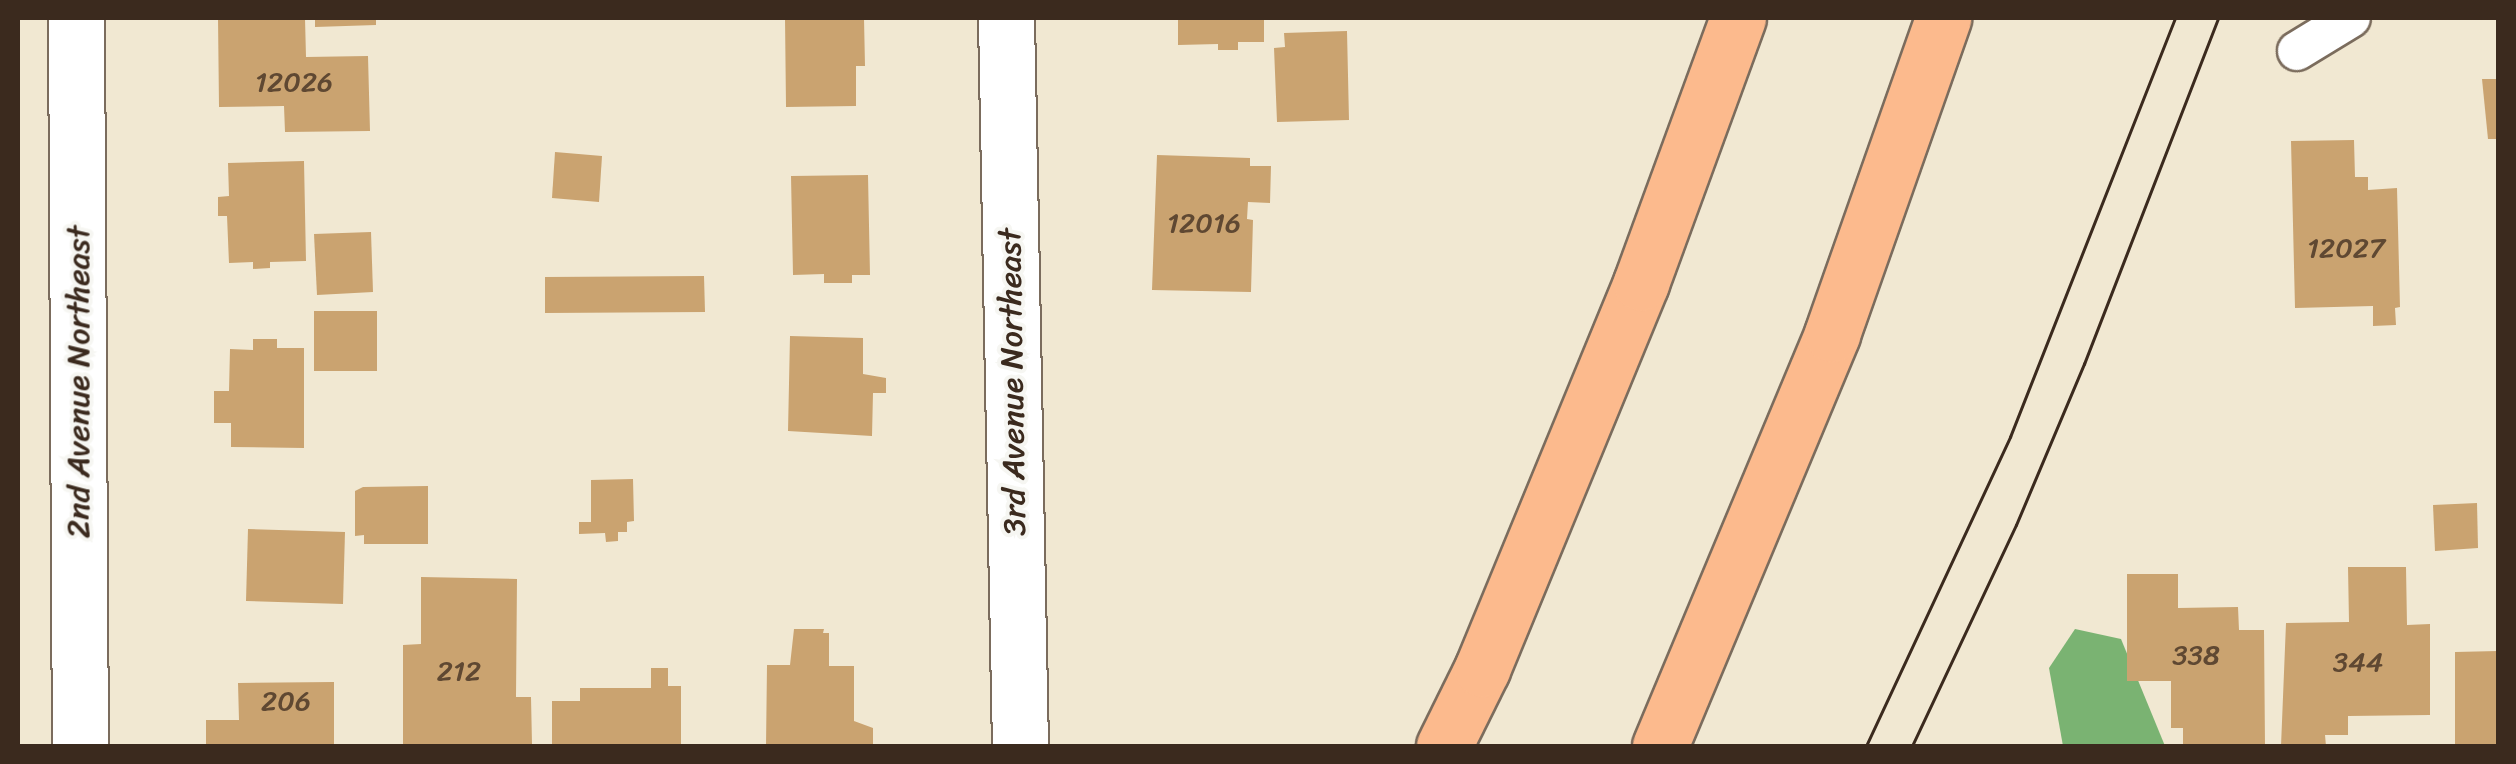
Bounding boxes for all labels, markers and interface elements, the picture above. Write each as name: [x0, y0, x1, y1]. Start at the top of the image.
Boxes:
house number: 12026: [255, 65, 333, 99]
house number: 12016: [1167, 206, 1241, 240]
street label: 2nd Avenue Northeast: [60, 225, 98, 539]
street label: 3rd Avenue Northeast: [991, 227, 1035, 537]
house number: 12027: [2307, 231, 2385, 265]
house number: 338: [2172, 638, 2220, 672]
house number: 344: [2333, 645, 2383, 679]
house number: 212: [437, 654, 481, 688]
house number: 206: [261, 684, 311, 718]

